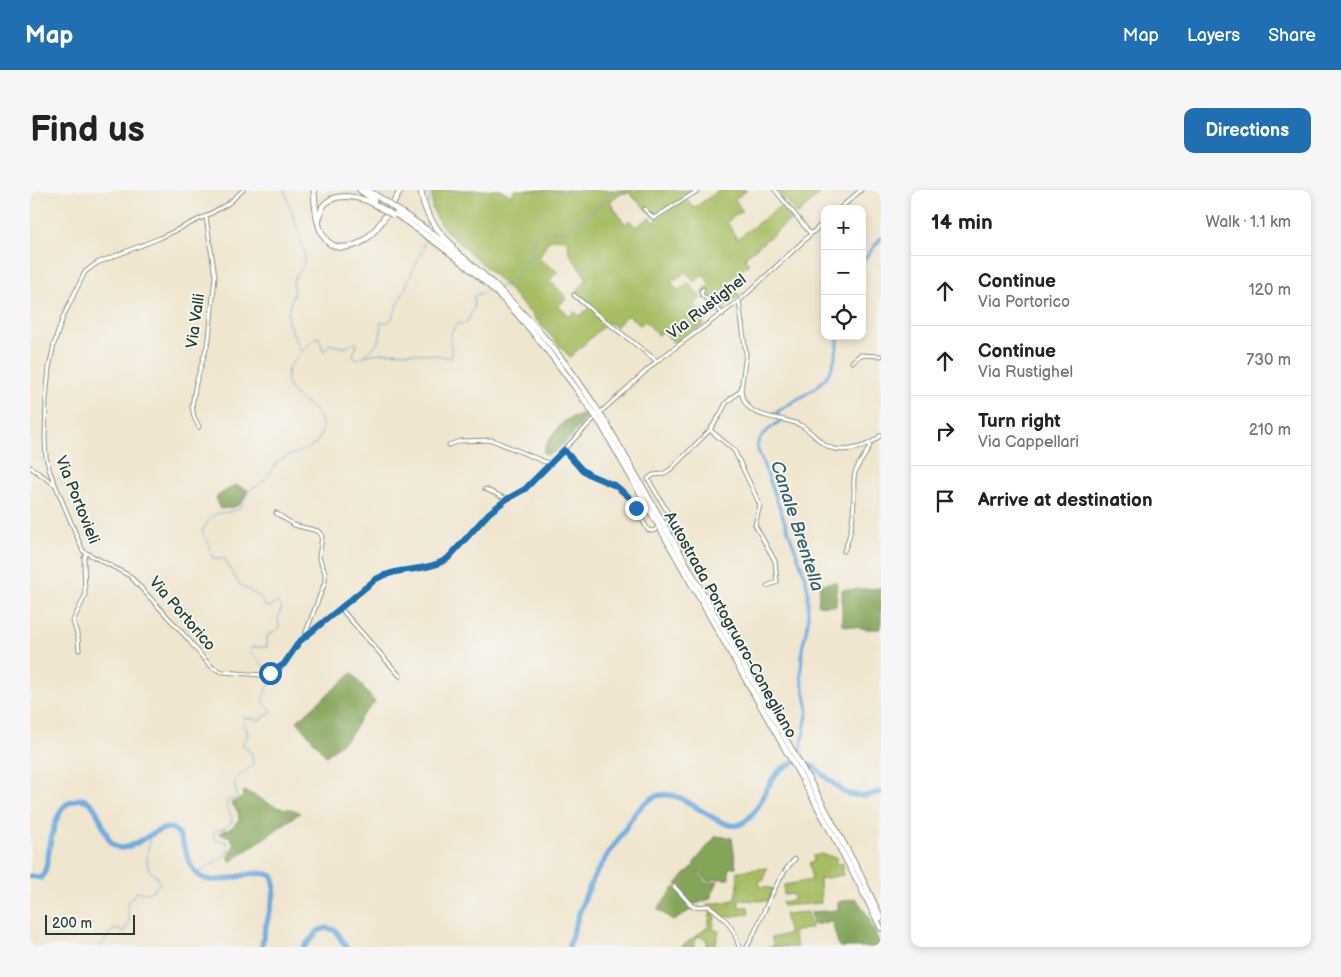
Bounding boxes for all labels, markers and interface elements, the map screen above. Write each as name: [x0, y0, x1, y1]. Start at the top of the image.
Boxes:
text: Map: [25, 21, 73, 50]
text: Map: [1123, 25, 1159, 46]
text: Layers: [1187, 25, 1240, 46]
text: Share: [1268, 25, 1316, 46]
button: Directions: [1184, 108, 1311, 153]
text: Find us: [30, 109, 145, 152]
map controls: [821, 205, 866, 340]
button: +: [821, 205, 866, 250]
text: 14 min: [931, 210, 993, 235]
text: Walk · 1.1 km: [1206, 213, 1291, 232]
button: −: [821, 250, 866, 295]
street label: Via Rustighel: [664, 270, 750, 344]
text: Continue: [978, 270, 1056, 293]
icon: ahead: [931, 277, 959, 305]
text: 120 m: [1248, 281, 1291, 300]
street label: Via Valli: [183, 292, 209, 350]
text: Via Portorico: [978, 293, 1070, 312]
button: locate: [821, 295, 866, 340]
text: Continue: [978, 340, 1056, 363]
icon: ahead: [931, 347, 959, 375]
text: 730 m: [1246, 351, 1291, 370]
text: Via Rustighel: [978, 363, 1073, 382]
text: Turn right: [978, 410, 1061, 433]
icon: right: [931, 417, 959, 445]
text: 210 m: [1249, 421, 1291, 440]
text: Via Cappellari: [978, 433, 1079, 452]
street label: Via Portovieli: [51, 453, 103, 547]
water label: Canale Brentella: [766, 458, 828, 594]
icon: arrive: [931, 487, 959, 515]
text: Arrive at destination: [978, 489, 1153, 512]
route end: [625, 497, 648, 520]
street label: Autostrada Portogruaro-Conegliano: [660, 508, 800, 742]
street label: Via Portorico: [145, 573, 219, 655]
route start: [259, 662, 282, 685]
scale bar: [45, 912, 135, 935]
text: 200 m: [52, 915, 92, 932]

